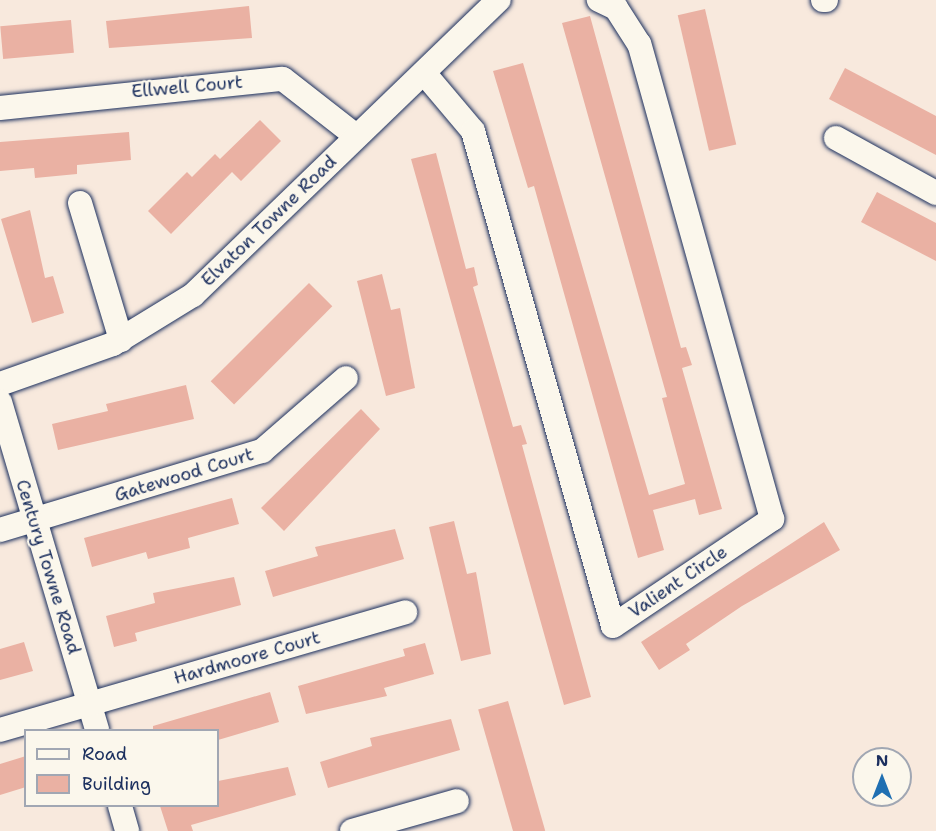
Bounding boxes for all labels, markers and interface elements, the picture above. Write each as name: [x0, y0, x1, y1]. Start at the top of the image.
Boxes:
street label: Ellwell Court: [131, 71, 243, 103]
street label: Elvaton Towne Road: [197, 151, 341, 291]
street label: Gatewood Court: [112, 444, 256, 506]
street label: Century Towne Road: [11, 477, 85, 657]
street label: Valient Circle: [625, 541, 731, 623]
street label: Hardmoore Court: [171, 627, 323, 689]
legend: [24, 729, 219, 807]
text: Road: [82, 742, 127, 766]
north arrow: [852, 747, 912, 807]
text: N: [876, 750, 888, 771]
text: Building: [82, 772, 151, 796]

